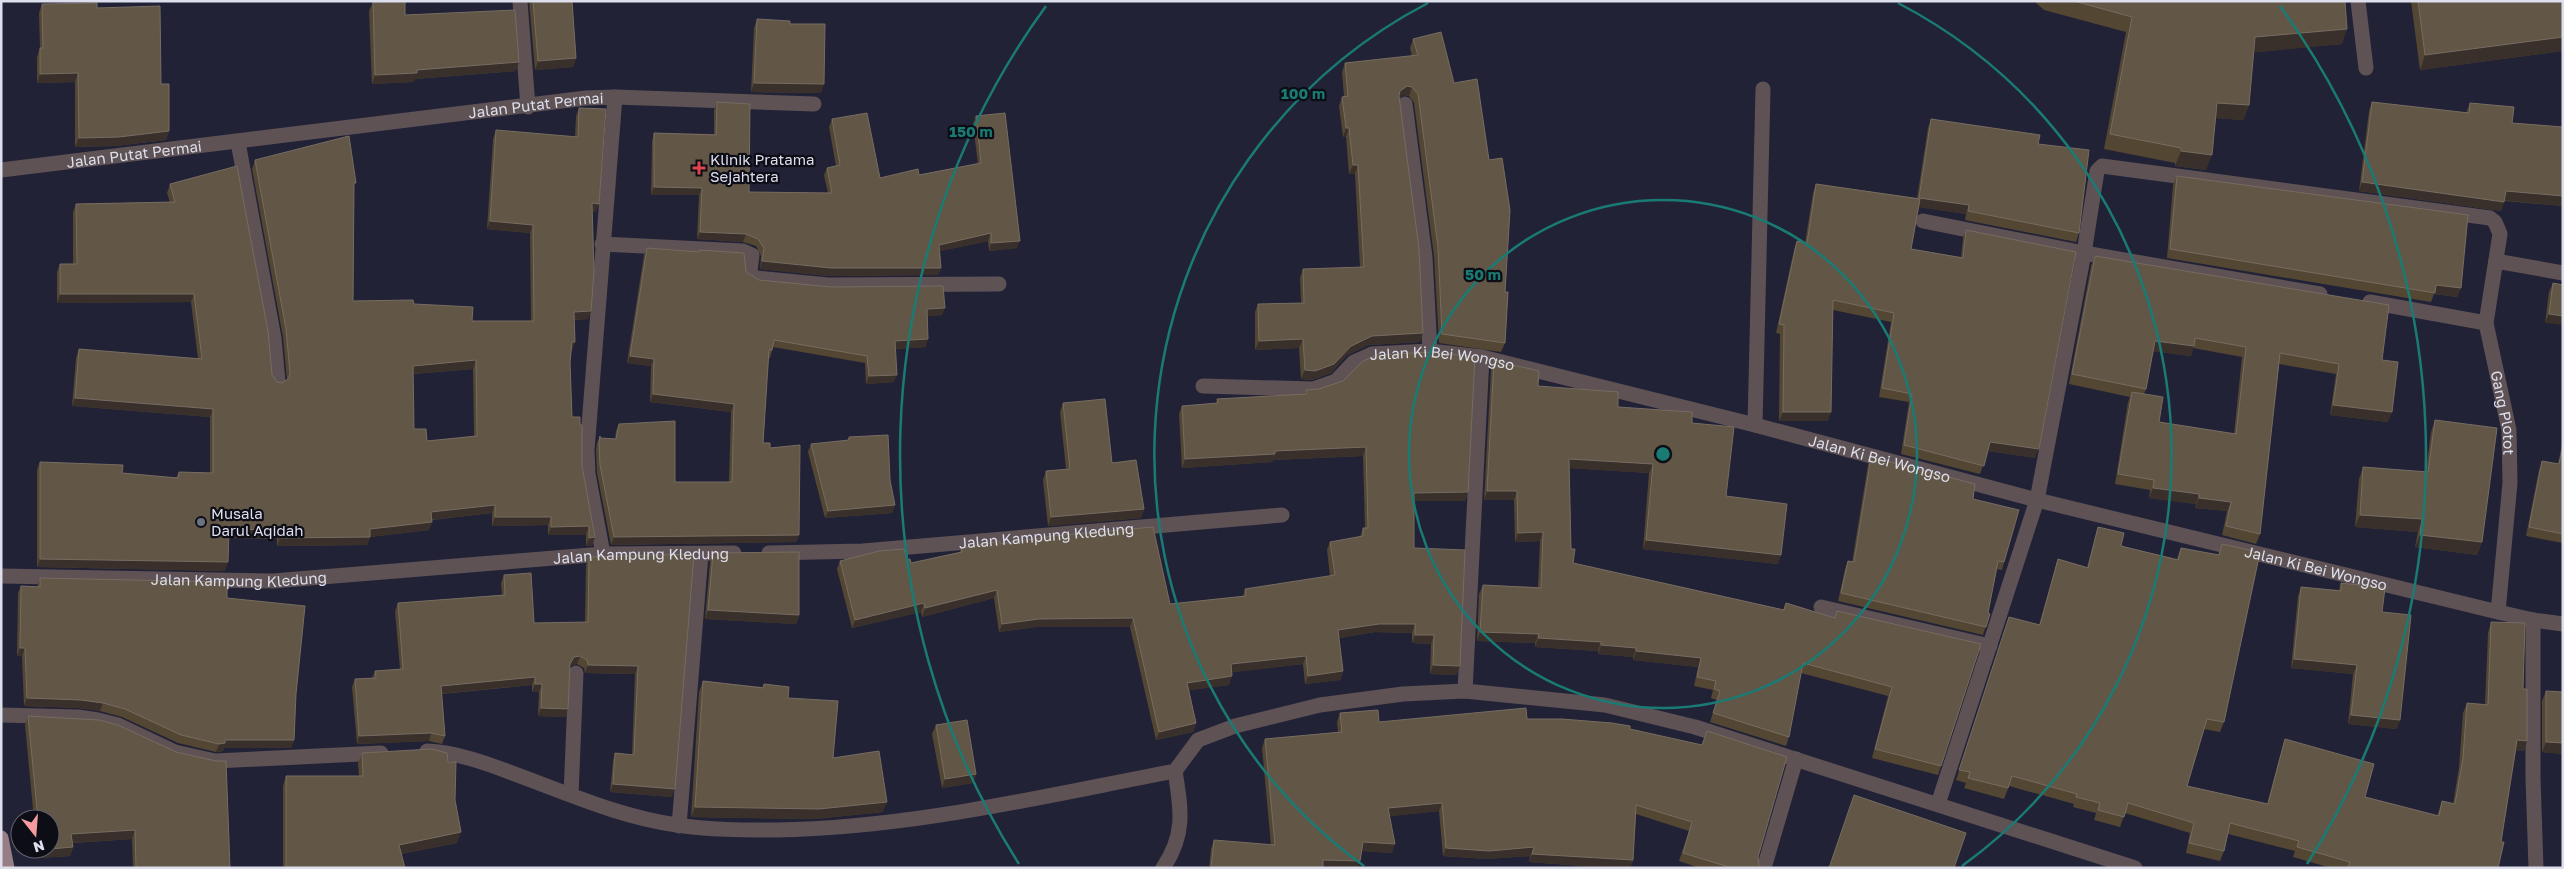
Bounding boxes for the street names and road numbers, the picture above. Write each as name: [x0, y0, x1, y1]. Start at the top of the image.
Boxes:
street label: Jalan Putat Permai: [467, 88, 604, 121]
street label: Jalan Putat Permai: [65, 136, 203, 171]
street label: Jalan Ki Bei Wongso: [1369, 342, 1517, 374]
street label: Gang Plotot: [2487, 369, 2519, 455]
street label: Jalan Ki Bei Wongso: [1807, 431, 1953, 486]
street label: Jalan Kampung Kledung: [958, 519, 1135, 552]
street label: Jalan Ki Bei Wongso: [2243, 542, 2389, 594]
street label: Jalan Kampung Kledung: [552, 544, 729, 567]
street label: Jalan Kampung Kledung: [151, 568, 327, 590]

